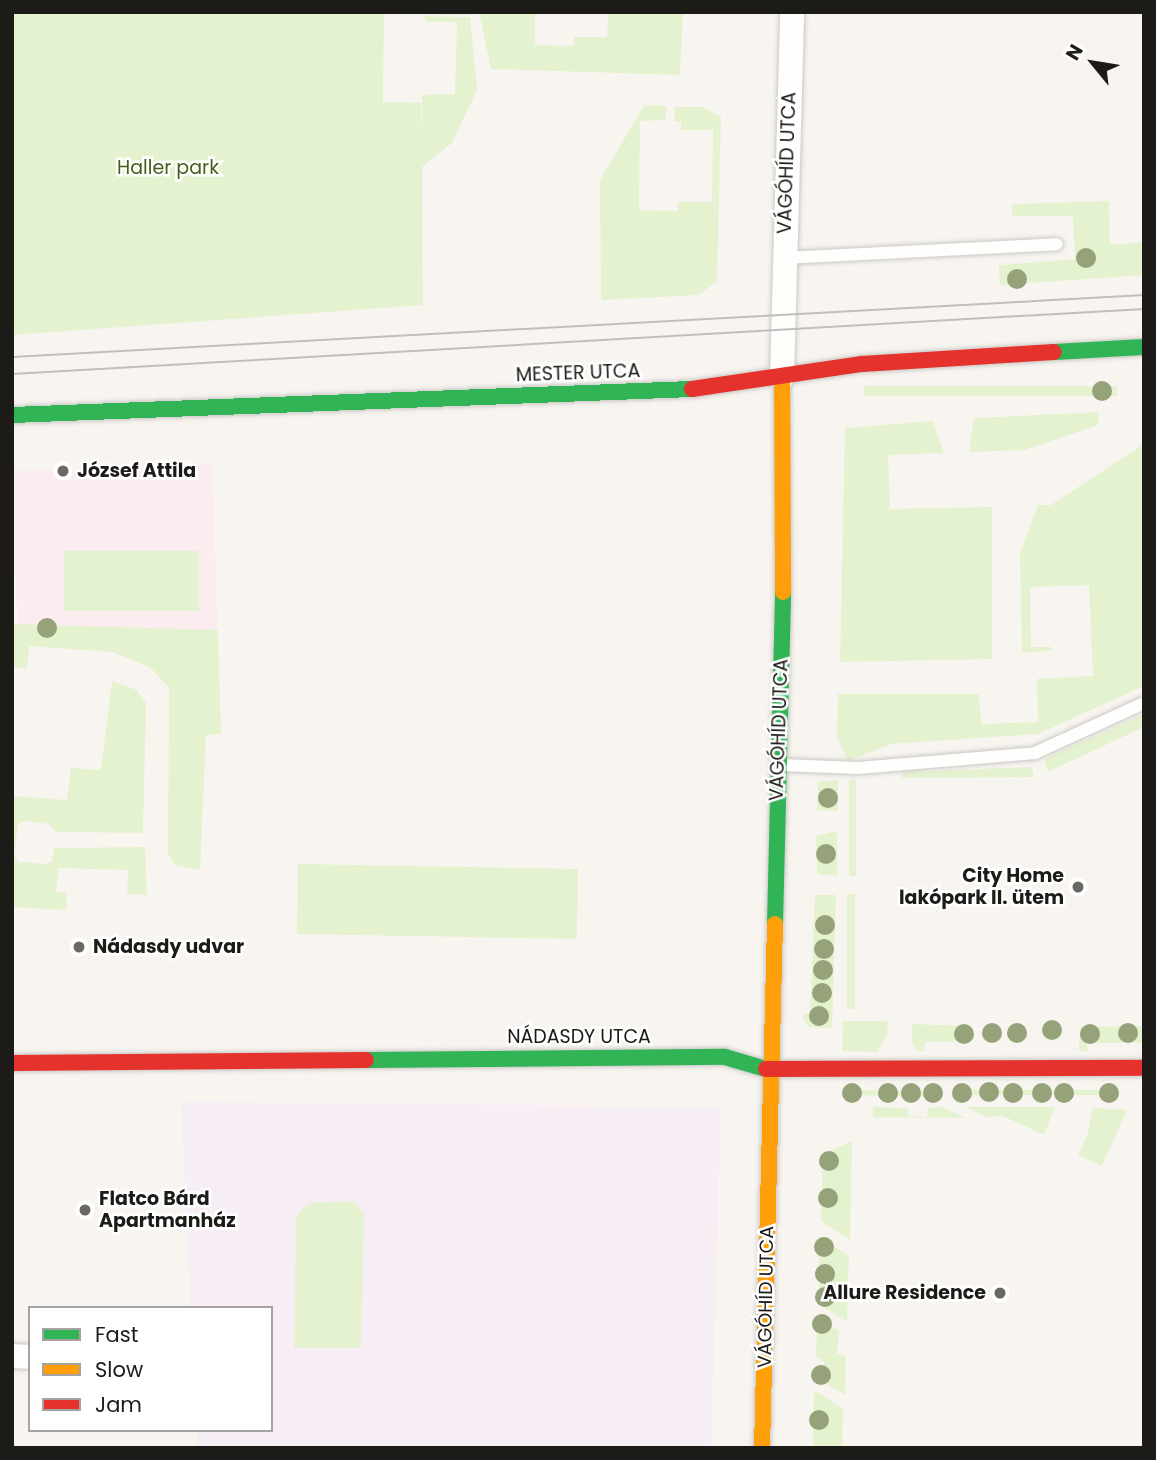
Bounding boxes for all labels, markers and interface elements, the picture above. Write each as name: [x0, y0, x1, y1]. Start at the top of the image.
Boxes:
north arrow: [1058, 28, 1128, 98]
text: N: [1059, 39, 1090, 65]
street label: VÁGÓHÍD UTCA: [773, 92, 801, 234]
park label: Haller park: [117, 157, 219, 179]
street label: MESTER UTCA: [515, 359, 641, 387]
place label: József Attila: [77, 460, 196, 482]
marker: József Attila: [55, 463, 71, 479]
street label: VÁGÓHÍD UTCA: [765, 659, 793, 801]
place label: City Home lakópark II. ütem: [899, 865, 1064, 909]
marker: City Home lakópark II. ütem: [1070, 879, 1086, 895]
place label: Nádasdy udvar: [93, 936, 244, 958]
marker: Nádasdy udvar: [71, 939, 87, 955]
street label: NÁDASDY UTCA: [507, 1026, 651, 1048]
place label: Flatco Bárd Apartmanház: [99, 1188, 236, 1232]
marker: Flatco Bárd Apartmanház: [77, 1202, 93, 1218]
street label: VÁGÓHÍD UTCA: [753, 1226, 779, 1368]
place label: Allure Residence: [823, 1282, 986, 1304]
marker: Allure Residence: [992, 1285, 1008, 1301]
legend: [28, 1306, 273, 1432]
text: Fast: [95, 1320, 138, 1349]
text: Slow: [95, 1355, 143, 1384]
text: Jam: [95, 1390, 142, 1419]

